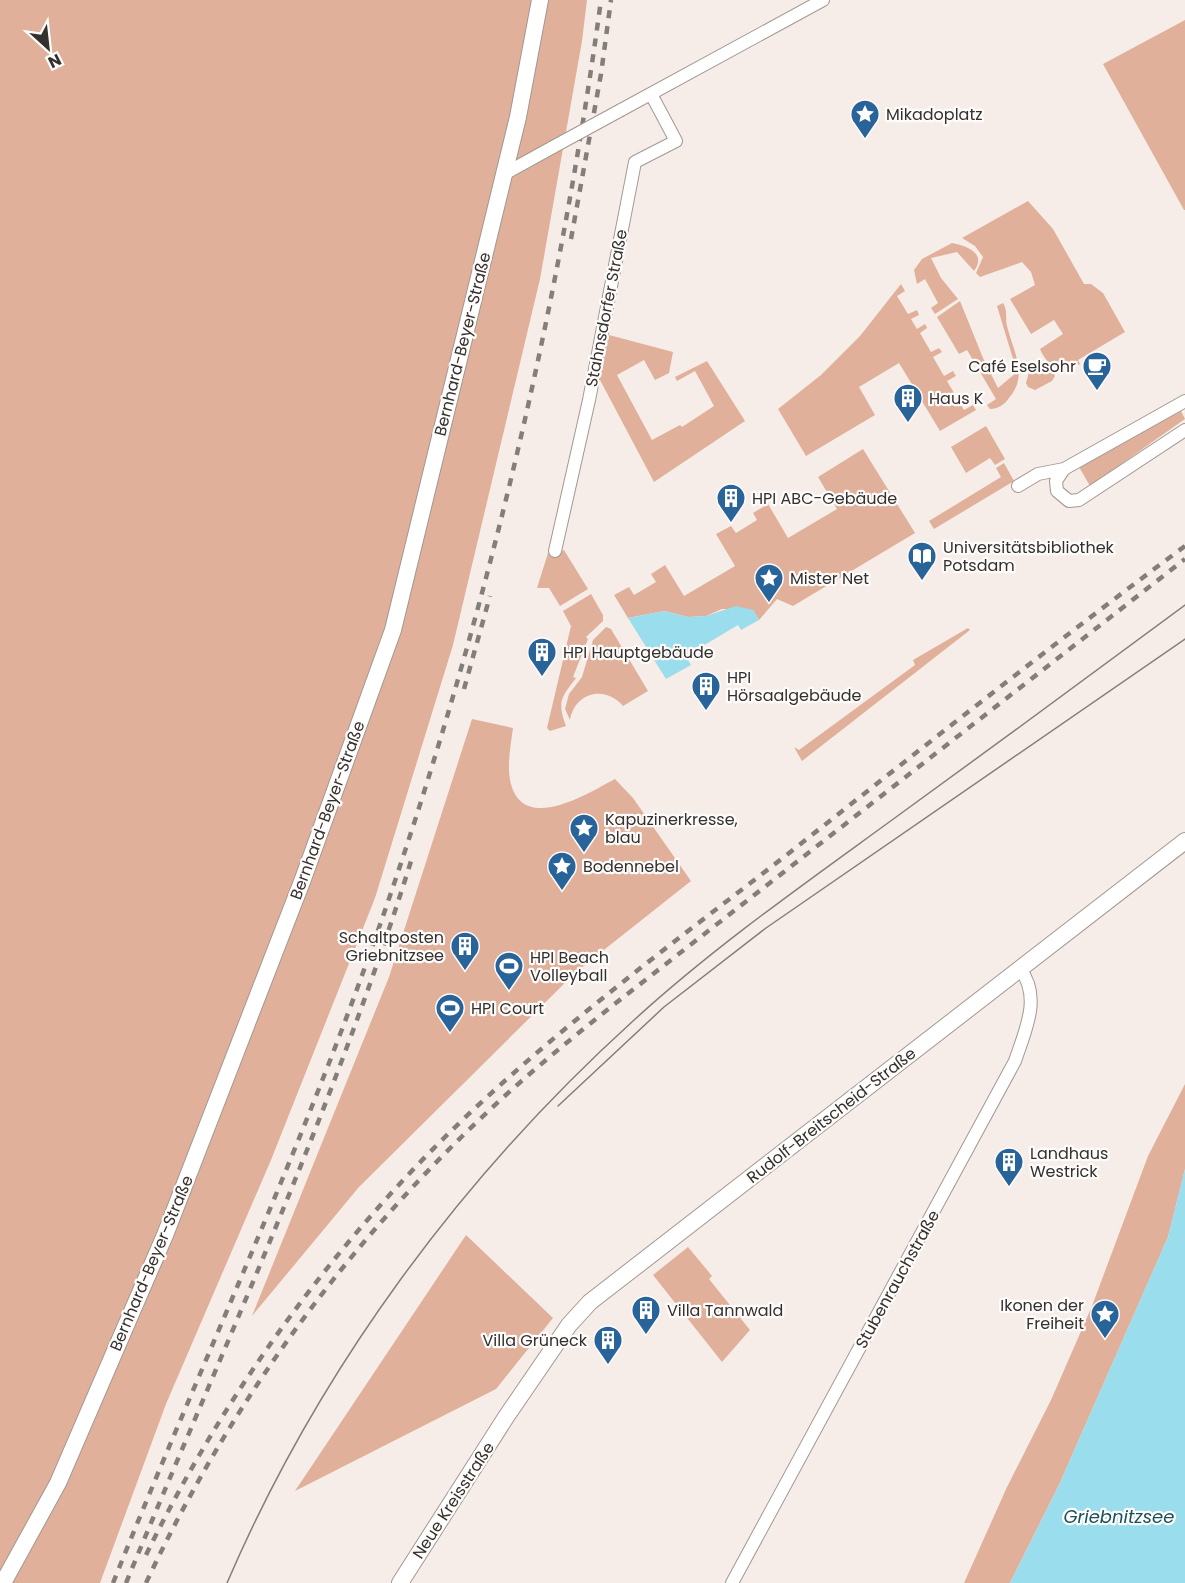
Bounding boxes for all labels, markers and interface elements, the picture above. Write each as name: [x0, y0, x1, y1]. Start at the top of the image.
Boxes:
north arrow: [18, 18, 78, 78]
text: N: [44, 48, 65, 74]
place icon: Mikadoplatz: [849, 98, 881, 140]
place label: Mikadoplatz: [886, 103, 983, 126]
street label: Stahnsdorfer Straße: [580, 227, 633, 389]
street label: Bernhard-Beyer-Straße: [428, 250, 497, 439]
cafe icon: Café Eselsohr: [1081, 350, 1113, 392]
place label: Café Eselsohr: [968, 355, 1076, 378]
building icon: Haus K: [892, 382, 924, 424]
place label: Haus K: [929, 387, 984, 410]
building icon: HPI ABC-Gebäude: [715, 482, 747, 524]
place label: HPI ABC-Gebäude: [752, 487, 897, 510]
place label: Universitätsbibliothek Potsdam: [943, 536, 1115, 577]
library icon: Universitätsbibliothek Potsdam: [906, 540, 938, 582]
place icon: Mister Net: [753, 562, 785, 604]
place label: Mister Net: [790, 567, 869, 590]
building icon: HPI Hauptgebäude: [526, 636, 558, 678]
place label: HPI Hauptgebäude: [563, 641, 714, 664]
place label: HPI Hörsaalgebäude: [727, 666, 862, 707]
building icon: HPI Hörsaalgebäude: [690, 670, 722, 712]
street label: Bernhard-Beyer-Straße: [284, 717, 371, 903]
place label: Kapuzinerkresse, blau: [605, 808, 738, 849]
place icon: Kapuzinerkresse, blau: [568, 812, 600, 854]
place icon: Bodennebel: [546, 850, 578, 892]
place label: Bodennebel: [583, 855, 679, 878]
place label: Schaltposten Griebnitzsee: [339, 926, 444, 967]
building icon: Schaltposten Griebnitzsee: [449, 930, 481, 972]
place label: HPI Beach Volleyball: [530, 946, 609, 987]
sports icon: HPI Beach Volleyball: [493, 950, 525, 992]
sports icon: HPI Court: [434, 992, 466, 1034]
place label: HPI Court: [471, 997, 544, 1020]
street label: Rudolf-Breitscheid-Straße: [742, 1042, 921, 1189]
place label: Landhaus Westrick: [1030, 1142, 1108, 1183]
building icon: Landhaus Westrick: [993, 1146, 1025, 1188]
street label: Bernhard-Beyer-Straße: [104, 1172, 199, 1355]
street label: Stubenrauchstraße: [850, 1206, 945, 1353]
building icon: Villa Tannwald: [630, 1294, 662, 1336]
place label: Ikonen der Freiheit: [1000, 1294, 1084, 1335]
place icon: Ikonen der Freiheit: [1089, 1298, 1121, 1340]
place label: Villa Tannwald: [667, 1299, 783, 1322]
building icon: Villa Grüneck: [592, 1324, 624, 1366]
place label: Villa Grüneck: [483, 1329, 588, 1352]
street label: Neue Kreisstraße: [407, 1437, 500, 1563]
water label: Griebnitzsee: [1064, 1504, 1174, 1529]

